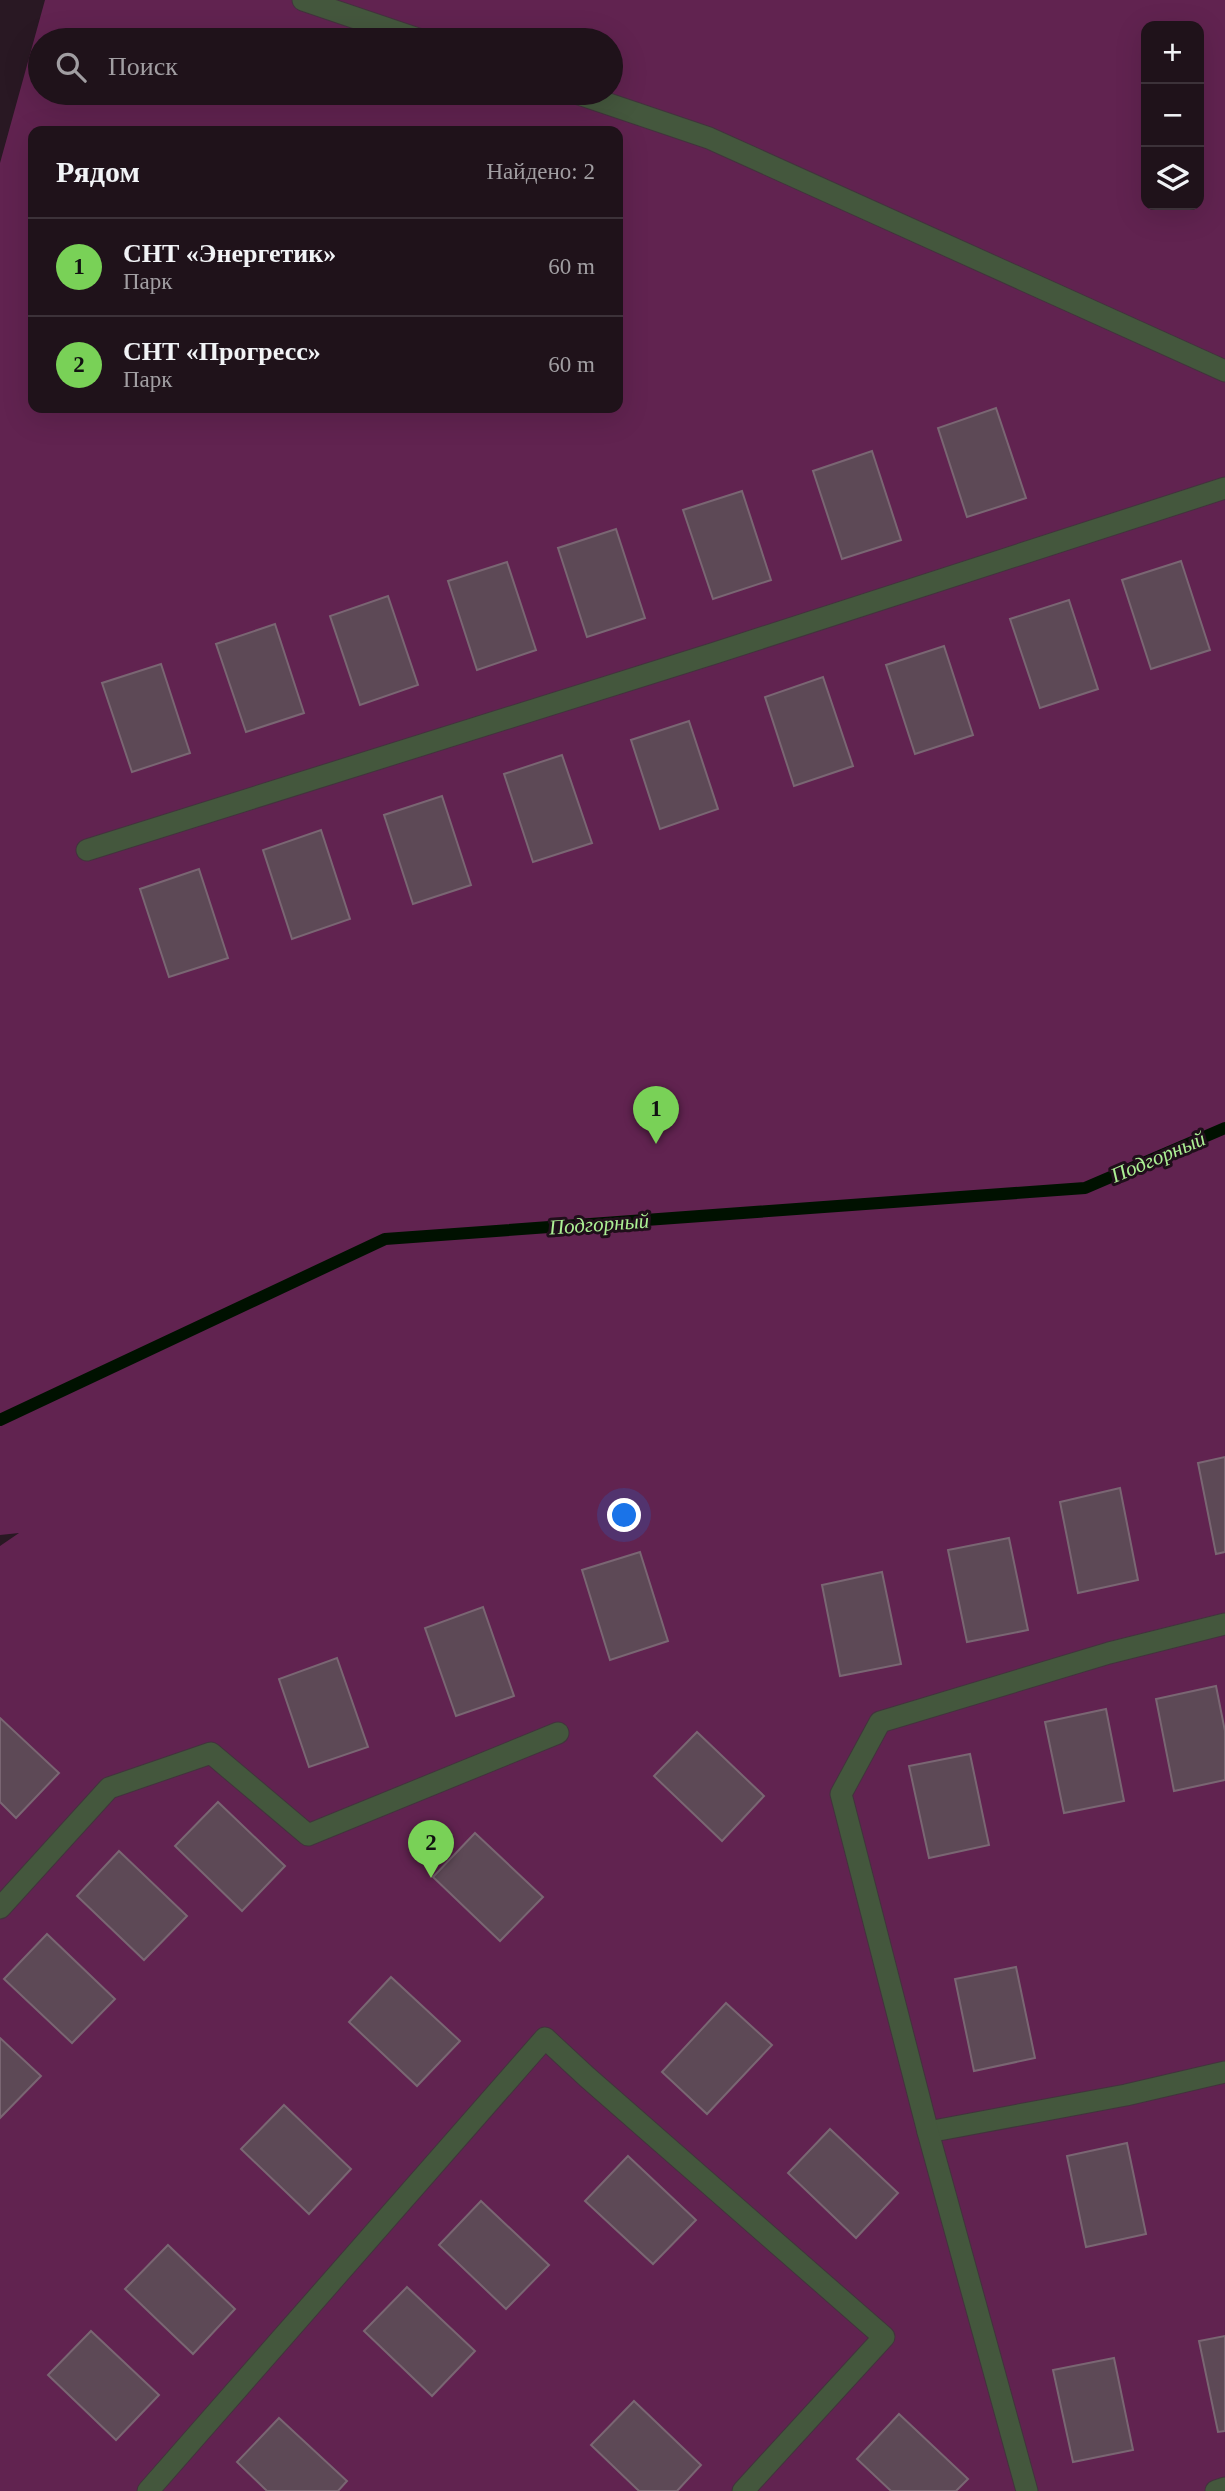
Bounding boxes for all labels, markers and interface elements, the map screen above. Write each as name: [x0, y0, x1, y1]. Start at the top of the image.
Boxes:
map controls: [1141, 21, 1204, 210]
button: +: [1141, 21, 1204, 84]
search box: [28, 28, 623, 105]
icon: search: [52, 48, 90, 86]
text: Поиск: [108, 52, 178, 81]
button: −: [1141, 84, 1204, 147]
button: layers: [1141, 147, 1204, 210]
text: Рядом: [56, 155, 140, 188]
text: Найдено: 2: [487, 159, 595, 184]
text: СНТ «Энергетик»: [123, 239, 336, 268]
text: 1: [73, 254, 85, 279]
text: 60 m: [548, 254, 595, 279]
text: Парк: [123, 269, 173, 294]
text: СНТ «Прогресс»: [123, 337, 321, 366]
text: 2: [73, 352, 85, 377]
text: 60 m: [548, 352, 595, 377]
text: Парк: [123, 367, 173, 392]
pin: 1: [633, 1086, 679, 1144]
water label: Подгорный: [1106, 1126, 1209, 1188]
water label: Подгорный: [547, 1208, 650, 1240]
your location: [607, 1498, 641, 1532]
pin: 2: [408, 1820, 454, 1878]

